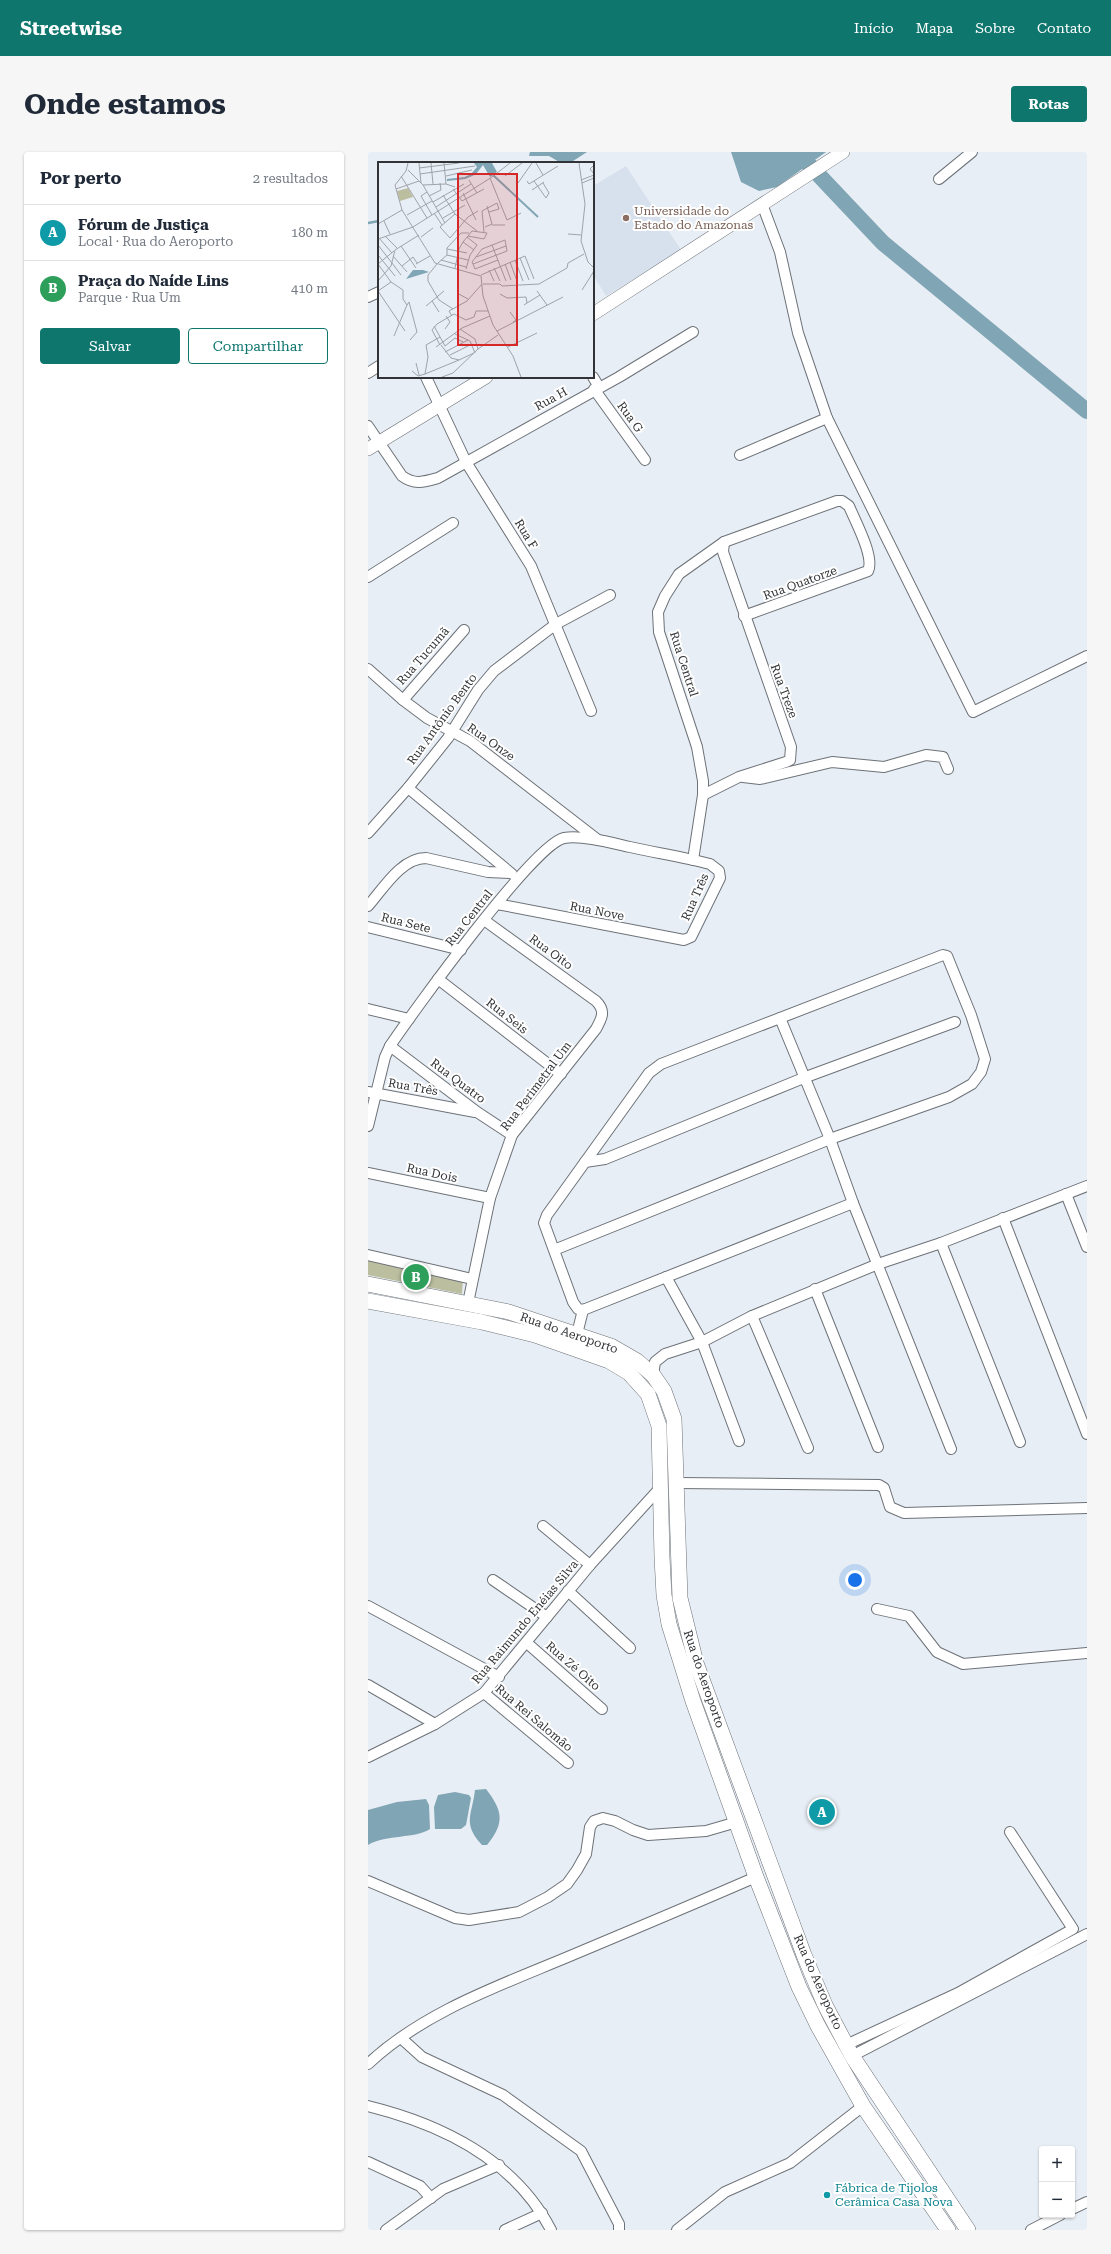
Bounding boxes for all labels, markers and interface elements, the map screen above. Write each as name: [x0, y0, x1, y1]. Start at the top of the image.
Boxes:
text: Streetwise: [20, 17, 122, 40]
text: Início: [854, 20, 894, 36]
text: Mapa: [916, 20, 953, 36]
text: Sobre: [975, 20, 1015, 36]
text: Contato: [1037, 20, 1091, 36]
button: Rotas: [1011, 86, 1087, 122]
text: Onde estamos: [24, 88, 226, 121]
inset map: [378, 162, 594, 378]
text: Por perto: [40, 168, 121, 188]
text: 2 resultados: [253, 171, 328, 186]
place label: Universidade do Estado do Amazonas: [634, 204, 754, 232]
marker: Universidade do Estado do Amazonas: [621, 213, 631, 223]
text: Fórum de Justiça: [78, 216, 209, 234]
text: A: [48, 225, 58, 240]
text: 180 m: [291, 225, 328, 240]
text: Local · Rua do Aeroporto: [78, 234, 233, 249]
text: Praça do Naíde Lins: [78, 272, 229, 290]
text: B: [48, 281, 58, 296]
text: 410 m: [291, 281, 328, 296]
text: Parque · Rua Um: [78, 290, 181, 305]
button: Salvar: [40, 328, 180, 364]
button: Compartilhar: [188, 328, 328, 364]
street label: Rua H: [532, 384, 570, 414]
street label: Rua G: [614, 399, 646, 436]
street label: Rua F: [512, 517, 540, 551]
street label: Rua Quatorze: [761, 563, 839, 603]
street label: Rua Tucumã: [394, 624, 452, 688]
street label: Rua Central: [667, 630, 701, 699]
street label: Rua Treze: [768, 662, 800, 720]
street label: Rua Antônio Bento: [404, 671, 480, 767]
street label: Rua Onze: [465, 721, 518, 764]
street label: Rua Três: [678, 871, 712, 923]
street label: Rua Central: [443, 887, 496, 949]
street label: Rua Nove: [569, 899, 626, 923]
street label: Rua Sete: [380, 910, 432, 936]
street label: Rua Oito: [527, 932, 575, 972]
street label: Rua Seis: [483, 995, 531, 1037]
street label: Rua Perimetral Um: [498, 1038, 574, 1133]
street label: Rua Quatro: [428, 1056, 488, 1106]
street label: Rua Três: [387, 1076, 439, 1098]
street label: Rua Dois: [405, 1161, 459, 1185]
pin: B: [403, 1262, 429, 1292]
street label: Rua do Aeroporto: [518, 1310, 620, 1356]
street label: Rua Raimundo Enéias Silva: [469, 1557, 581, 1687]
your location: [845, 1570, 865, 1590]
street label: Rua do Aeroporto: [681, 1628, 727, 1730]
street label: Rua Zé Oito: [543, 1639, 603, 1693]
street label: Rua Rei Salomão: [493, 1682, 575, 1754]
pin: A: [809, 1797, 835, 1827]
street label: Rua do Aeroporto: [791, 1932, 845, 2032]
map controls: [1039, 2146, 1075, 2218]
button: +: [1039, 2146, 1075, 2182]
place label: Fábrica de Tijolos Cerâmica Casa Nova: [835, 2181, 953, 2209]
button: −: [1039, 2182, 1075, 2218]
marker: Fábrica de Tijolos Cerâmica Casa Nova: [822, 2190, 832, 2200]

